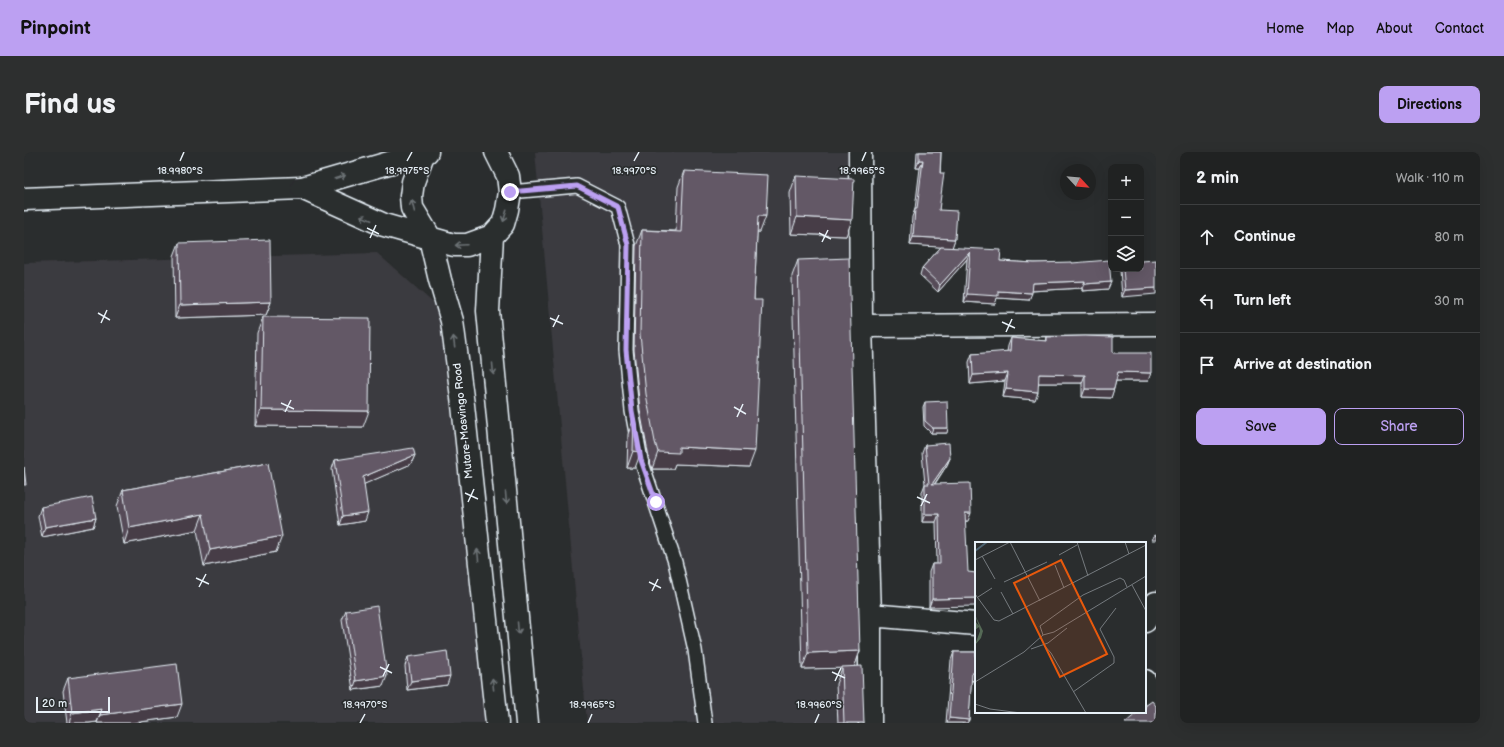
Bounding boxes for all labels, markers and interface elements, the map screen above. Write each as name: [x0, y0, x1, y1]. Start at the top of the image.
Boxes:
text: Pinpoint: [20, 17, 91, 40]
text: Home: [1266, 20, 1304, 37]
text: Map: [1326, 20, 1354, 37]
text: About: [1376, 20, 1413, 37]
text: Contact: [1435, 20, 1484, 37]
button: Directions: [1379, 86, 1480, 123]
text: Find us: [24, 88, 116, 121]
north arrow: [1060, 164, 1096, 200]
map controls: [1108, 164, 1144, 272]
button: +: [1108, 164, 1144, 200]
text: 18.9980°S: [157, 165, 203, 177]
text: 18.9975°S: [385, 165, 429, 177]
text: 18.9970°S: [612, 165, 656, 177]
text: 18.9965°S: [839, 165, 885, 177]
text: 2 min: [1196, 168, 1239, 188]
text: Walk · 110 m: [1396, 170, 1464, 186]
one-way arrow: [333, 173, 346, 180]
route end: [501, 183, 519, 201]
one-way arrow: [409, 200, 417, 213]
button: −: [1108, 200, 1144, 236]
one-way arrow: [501, 209, 508, 222]
one-way arrow: [361, 213, 373, 221]
icon: ahead: [1196, 226, 1218, 248]
text: Continue: [1234, 227, 1296, 246]
text: 80 m: [1435, 229, 1464, 245]
button: layers: [1108, 236, 1144, 272]
one-way arrow: [455, 241, 468, 248]
icon: left: [1196, 290, 1218, 312]
text: Turn left: [1234, 291, 1291, 310]
text: 30 m: [1434, 293, 1464, 309]
one-way arrow: [450, 336, 458, 349]
icon: arrive: [1196, 354, 1218, 376]
text: Arrive at destination: [1234, 355, 1372, 374]
street label: Mutare-Masvingo Road: [450, 362, 476, 480]
one-way arrow: [490, 362, 497, 375]
button: Save: [1196, 408, 1326, 445]
button: Share: [1334, 408, 1464, 445]
one-way arrow: [502, 491, 509, 504]
route start: [647, 493, 665, 511]
inset map: [975, 542, 1146, 713]
one-way arrow: [475, 549, 482, 562]
one-way arrow: [514, 621, 522, 634]
one-way arrow: [489, 678, 496, 691]
scale bar: [36, 695, 110, 714]
text: 20 m: [42, 697, 67, 710]
text: 18.9970°S: [343, 699, 387, 711]
text: 18.9965°S: [569, 699, 615, 711]
text: 18.9960°S: [796, 699, 842, 711]

